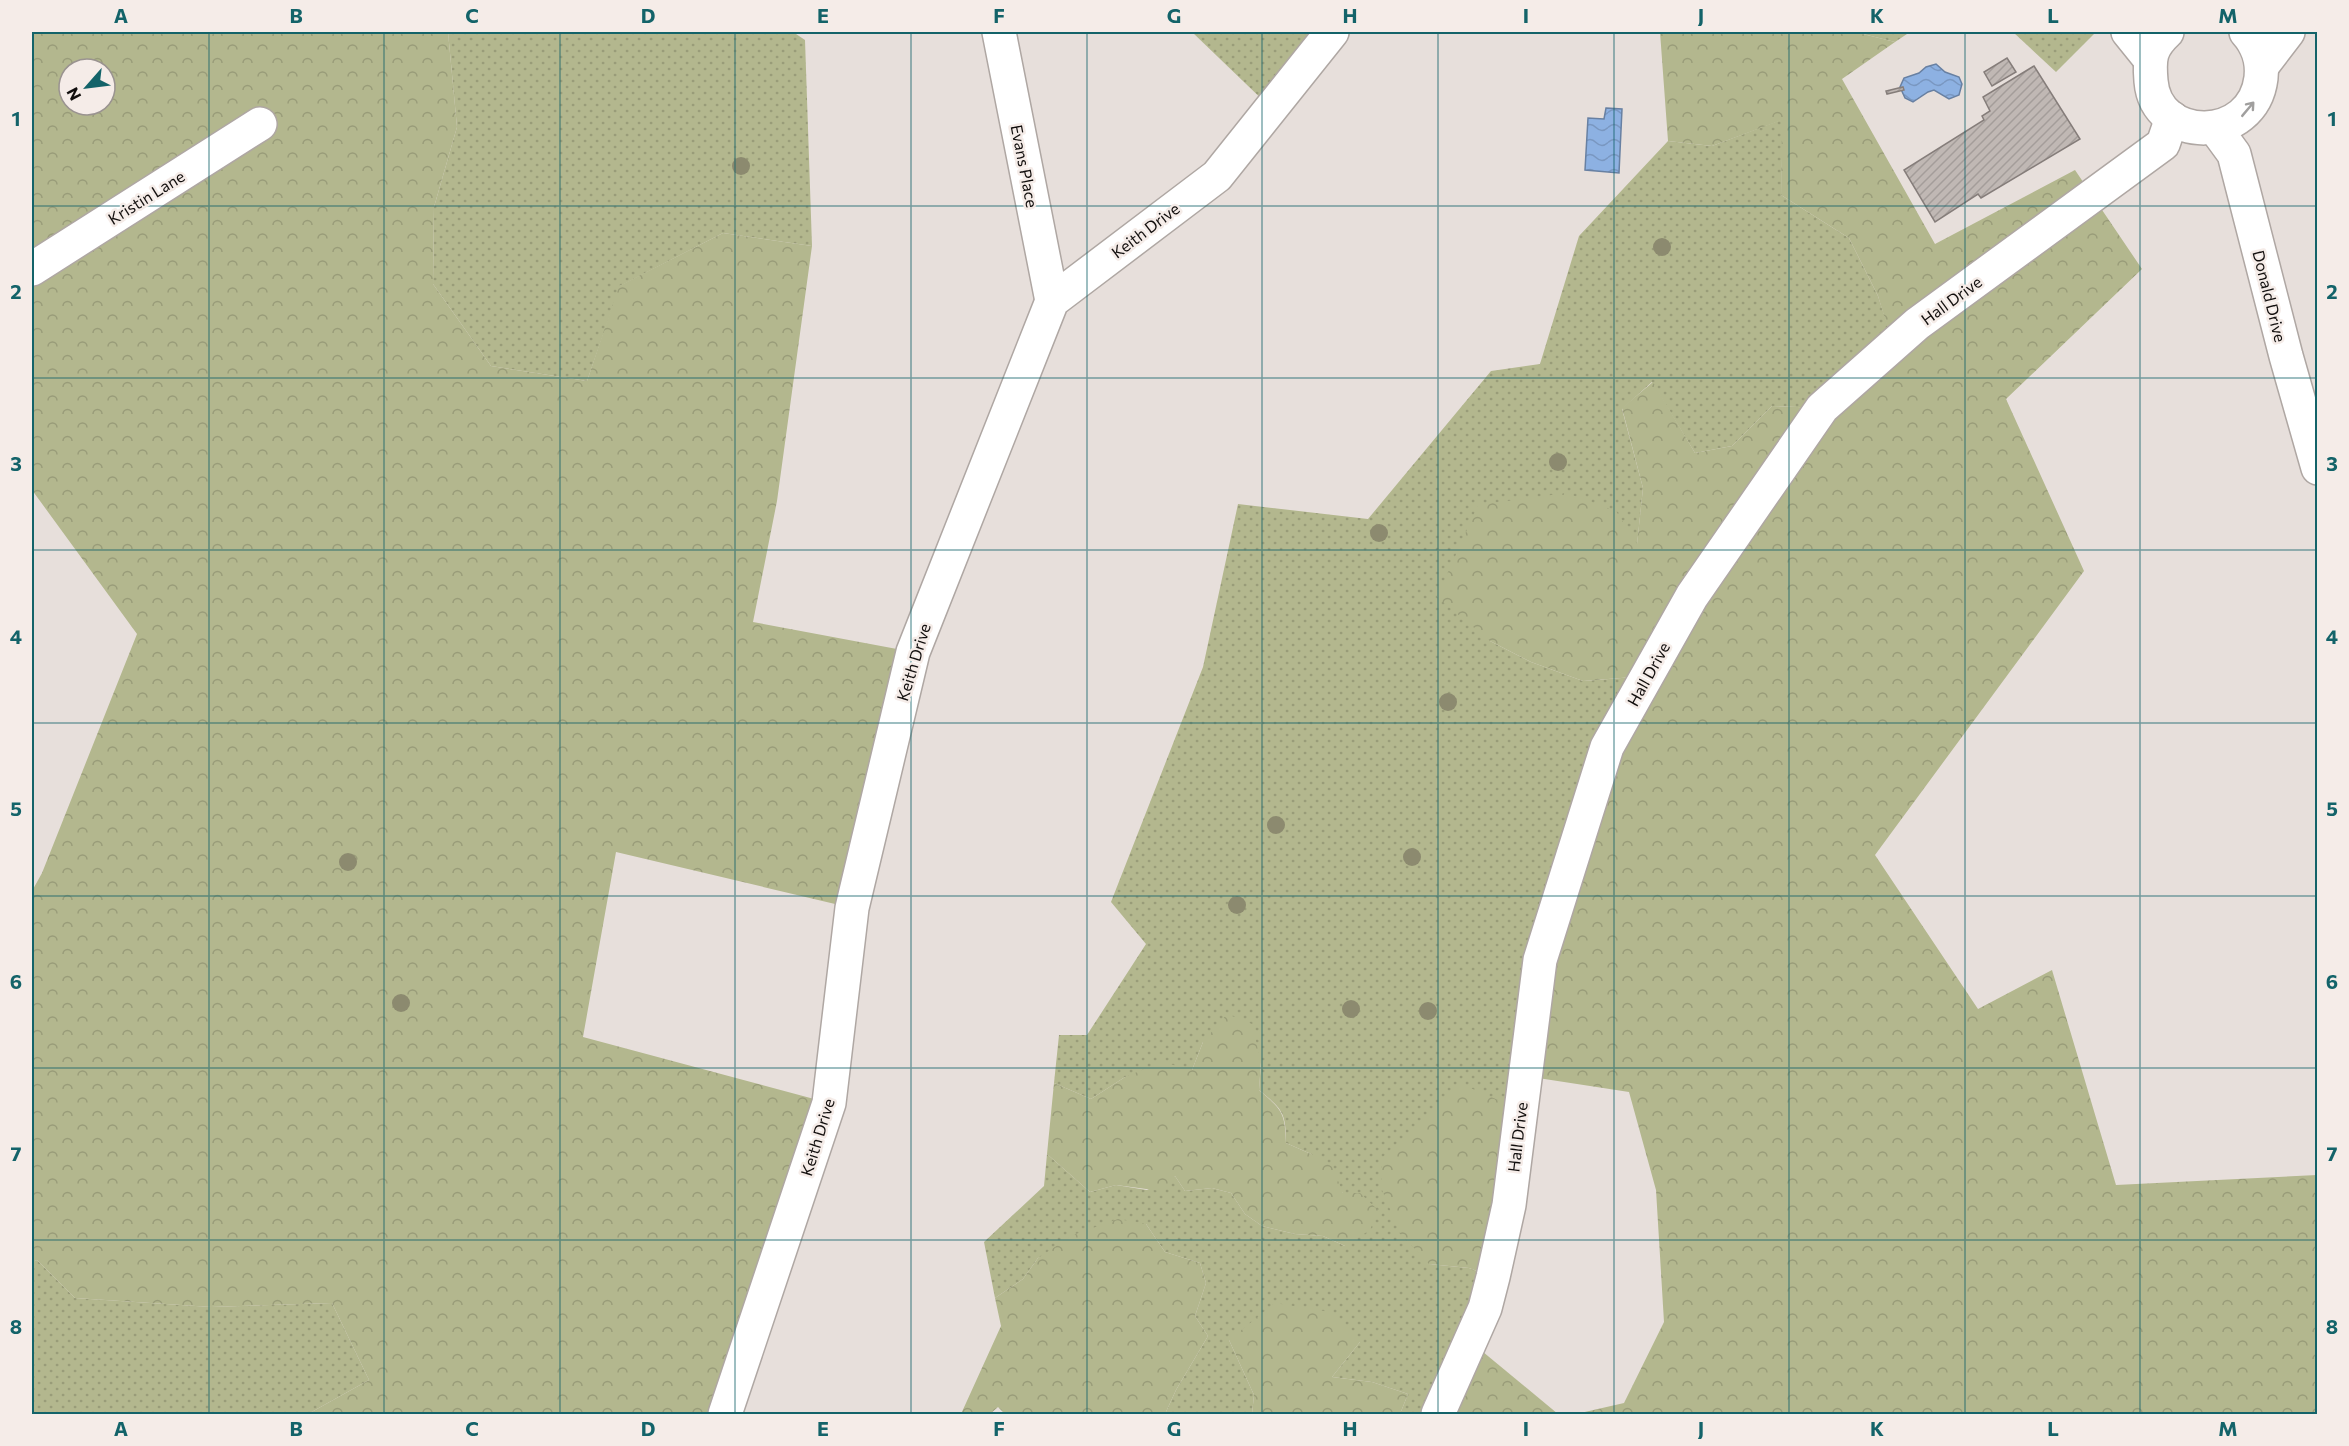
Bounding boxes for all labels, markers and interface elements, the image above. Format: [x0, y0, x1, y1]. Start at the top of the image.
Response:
text: A [114, 3, 128, 27]
text: B [289, 3, 303, 27]
text: C [465, 3, 479, 27]
text: D [641, 3, 655, 27]
text: E [817, 3, 829, 27]
text: F [993, 3, 1005, 27]
text: G [1167, 3, 1181, 27]
text: H [1343, 3, 1358, 27]
text: I [1523, 3, 1529, 27]
text: J [1698, 3, 1704, 27]
text: K [1870, 3, 1884, 27]
text: L [2047, 3, 2059, 27]
text: M [2218, 3, 2238, 27]
north arrow [57, 57, 117, 117]
text: N [62, 85, 85, 104]
one-way arrow [2242, 101, 2255, 117]
text: 1 [11, 106, 21, 130]
text: 1 [2327, 106, 2337, 130]
street label: Evans Place [1008, 123, 1042, 209]
street label: Kristin Lane [104, 166, 188, 228]
street label: Keith Drive [1107, 198, 1183, 262]
street label: Donald Drive [2249, 248, 2291, 344]
street label: Hall Drive [1917, 272, 1985, 328]
text: 2 [10, 279, 22, 303]
text: 2 [2326, 279, 2338, 303]
text: 3 [10, 451, 22, 475]
text: 3 [2326, 451, 2338, 475]
street label: Keith Drive [892, 621, 934, 703]
text: 4 [10, 624, 22, 648]
text: 4 [2326, 624, 2338, 648]
street label: Hall Drive [1623, 639, 1673, 709]
text: 5 [10, 796, 22, 820]
text: 5 [2326, 796, 2338, 820]
text: 6 [10, 969, 22, 993]
text: 6 [2326, 969, 2338, 993]
street label: Keith Drive [796, 1096, 838, 1178]
street label: Hall Drive [1503, 1101, 1531, 1173]
text: 7 [11, 1141, 22, 1165]
text: 7 [2327, 1141, 2338, 1165]
text: 8 [10, 1314, 22, 1338]
text: 8 [2326, 1314, 2338, 1338]
text: A [114, 1416, 128, 1440]
text: B [289, 1416, 303, 1440]
text: C [465, 1416, 479, 1440]
text: D [641, 1416, 655, 1440]
text: E [817, 1416, 829, 1440]
text: F [993, 1416, 1005, 1440]
text: G [1167, 1416, 1181, 1440]
text: H [1343, 1416, 1358, 1440]
text: I [1523, 1416, 1529, 1440]
text: J [1698, 1416, 1704, 1440]
text: K [1870, 1416, 1884, 1440]
text: L [2047, 1416, 2059, 1440]
text: M [2218, 1416, 2238, 1440]

